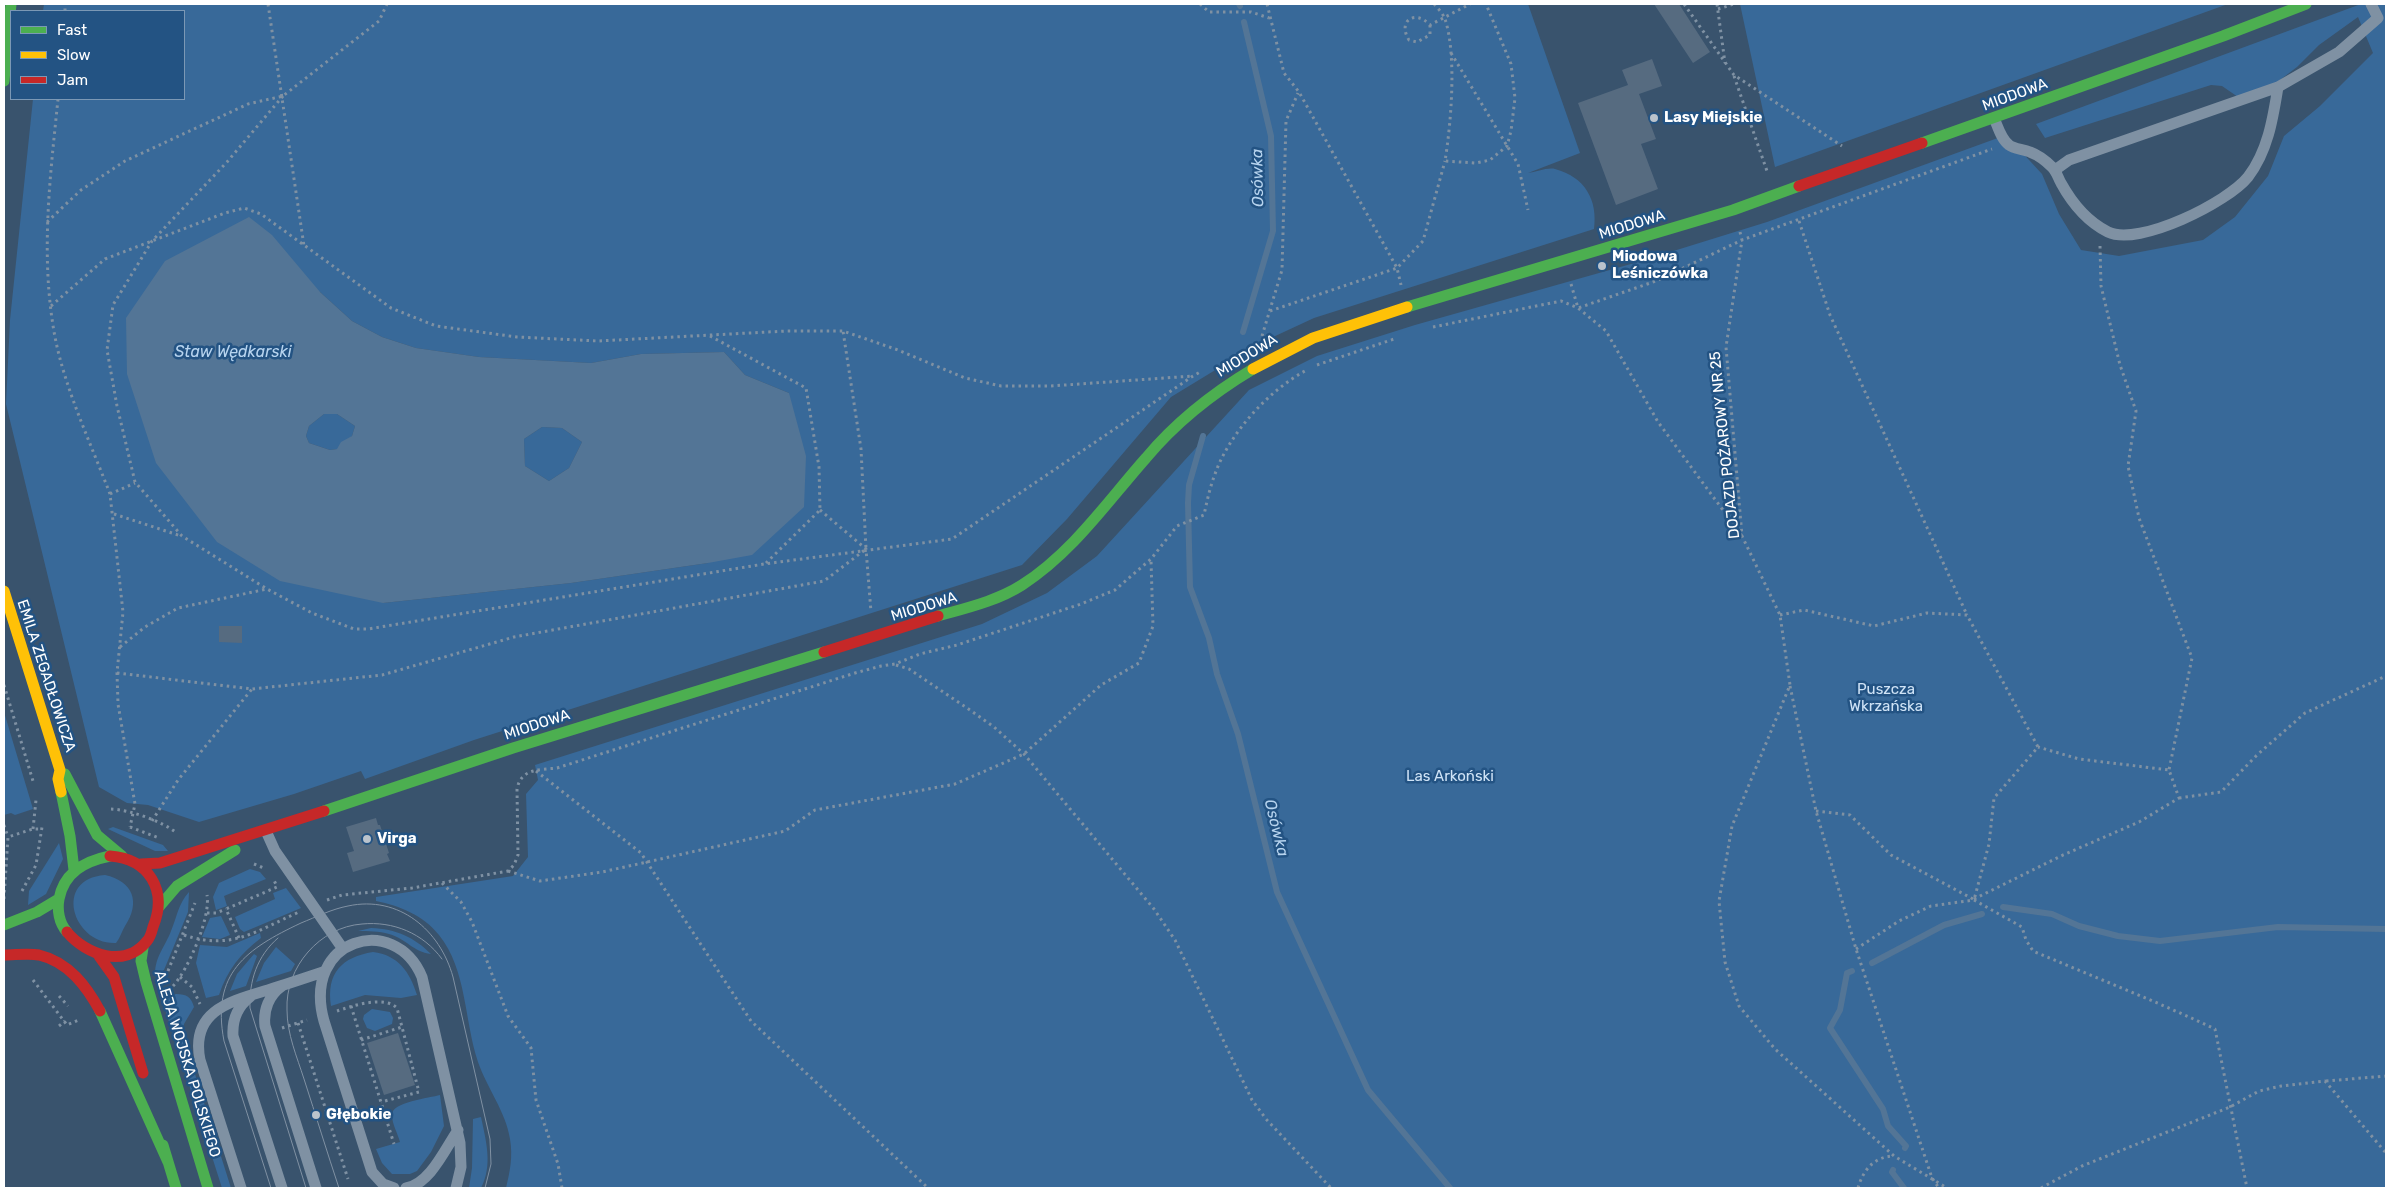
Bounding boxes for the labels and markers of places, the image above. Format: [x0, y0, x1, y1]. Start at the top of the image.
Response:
place label: Lasy Miejskie [1664, 109, 1762, 127]
marker: Lasy Miejskie [1648, 112, 1660, 124]
place label: Miodowa Leśniczówka [1612, 248, 1708, 283]
marker: Miodowa Leśniczówka [1596, 260, 1608, 272]
place label: Virga [377, 830, 417, 848]
marker: Virga [361, 833, 373, 845]
place label: Głębokie [326, 1106, 391, 1124]
marker: Głębokie [310, 1109, 322, 1121]

